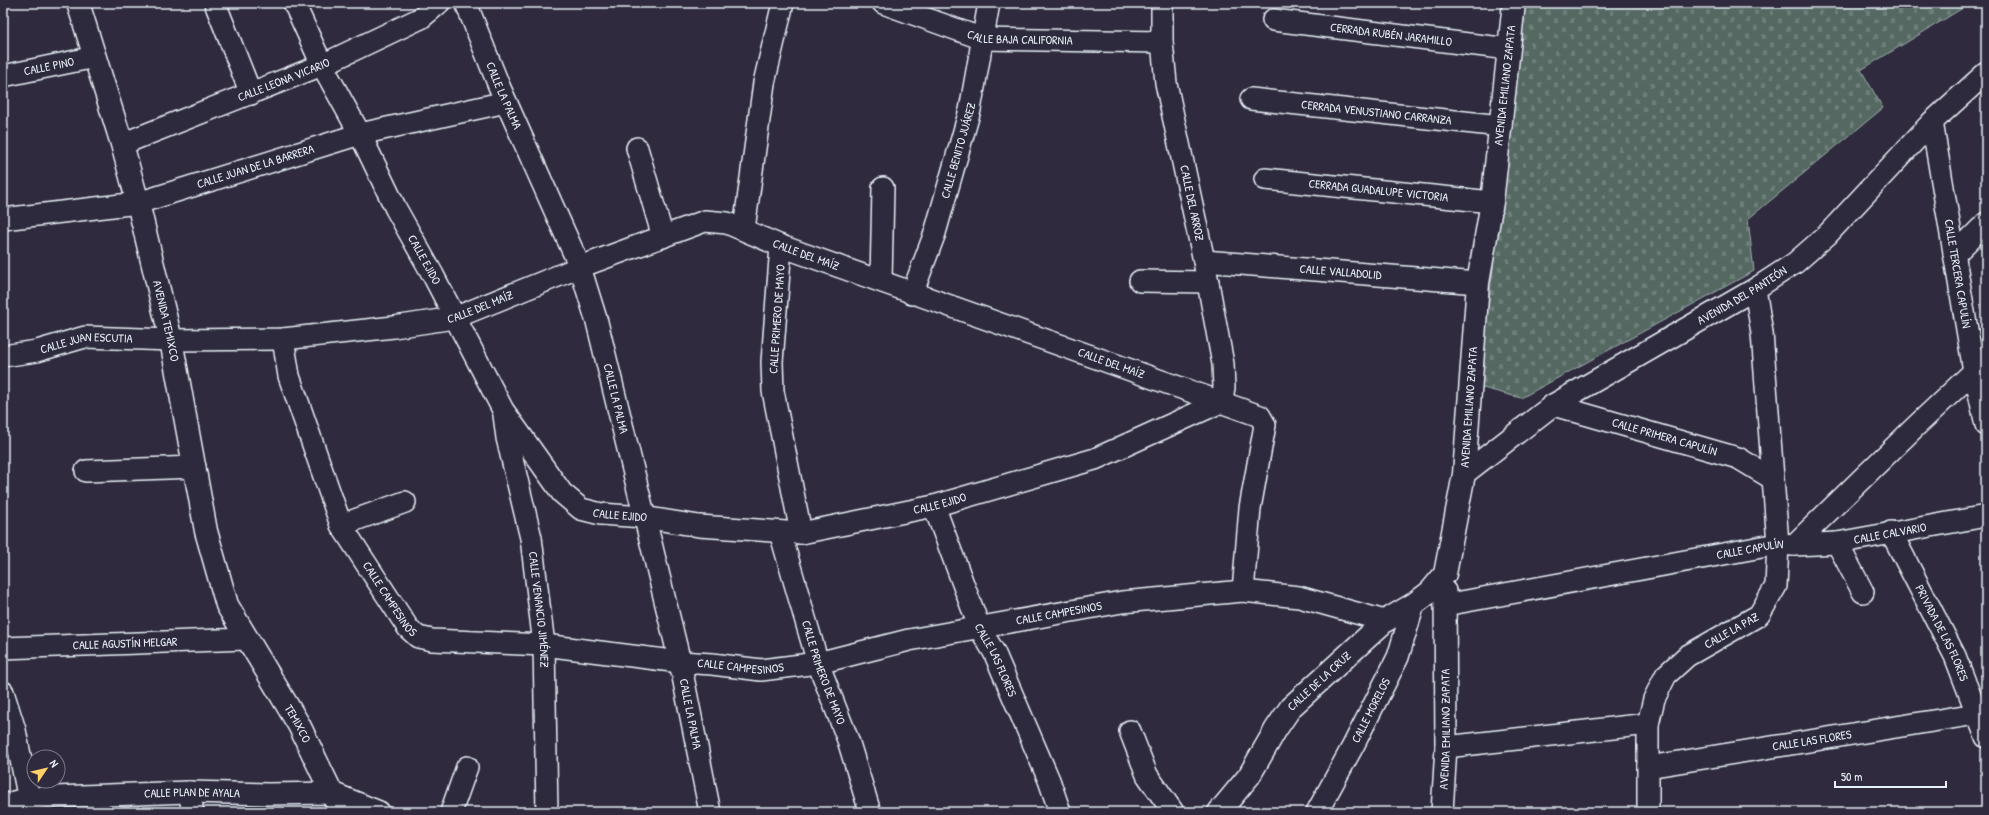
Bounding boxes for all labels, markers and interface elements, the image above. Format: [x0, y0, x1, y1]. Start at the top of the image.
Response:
street label: CERRADA RUBÉN JARAMILLO [1329, 18, 1453, 50]
street label: AVENIDA EMILIANO ZAPATA [1489, 24, 1520, 146]
street label: CALLE BAJA CALIFORNIA [965, 25, 1073, 49]
street label: CALLE PINO [22, 52, 76, 80]
street label: CALLE LEONA VICARIO [235, 53, 333, 106]
street label: CALLE LA PALMA [482, 59, 526, 132]
street label: CERRADA VENUSTIANO CARRANZA [1300, 95, 1453, 129]
street label: CALLE BENITO JUÁREZ [936, 101, 979, 200]
street label: CALLE JUAN DE LA BARRERA [195, 140, 316, 192]
street label: CALLE DEL ARROZ [1176, 163, 1209, 242]
street label: CERRADA GUADALUPE VICTORIA [1308, 174, 1449, 206]
street label: CALLE TERCERA CAPULÍN [1941, 218, 1976, 330]
street label: CALLE EJIDO [404, 231, 446, 287]
street label: CALLE DEL MAÍZ [770, 234, 842, 274]
street label: CALLE VALLADOLID [1299, 260, 1383, 283]
street label: AVENIDA DEL PANTEÓN [1694, 262, 1790, 329]
street label: CALLE PRIMERO DE MAYO [764, 263, 789, 374]
street label: AVENIDA TEMIXCO [149, 278, 184, 363]
street label: CALLE DEL MAÍZ [446, 286, 515, 327]
street label: CALLE JUAN ESCUTIA [38, 328, 133, 358]
street label: CALLE DEL MAÍZ [1076, 343, 1147, 382]
street label: AVENIDA EMILIANO ZAPATA [1456, 346, 1481, 468]
street label: CALLE LA PALMA [599, 362, 633, 435]
street label: CALLE PRIMERA CAPULÍN [1610, 413, 1719, 460]
street label: CALLE EJIDO [912, 488, 969, 518]
street label: CALLE EJIDO [591, 503, 649, 526]
street label: CALLE CALVARIO [1852, 518, 1928, 548]
street label: CALLE CAPULÍN [1715, 535, 1784, 563]
street label: CALLE VENANCIO JIMÉNEZ [525, 551, 553, 668]
street label: CALLE CAMPESINOS [359, 558, 421, 641]
street label: PRIVADA DE LAS FLORES [1912, 581, 1973, 684]
street label: CALLE CAMPESINOS [1014, 597, 1104, 629]
street label: CALLE LA PAZ [1701, 608, 1762, 653]
street label: CALLE PRIMERO DE MAYO [798, 618, 850, 727]
street label: CALLE LAS FLORES [971, 621, 1021, 699]
street label: CALLE AGUSTÍN MELGAR [72, 633, 178, 653]
street label: CALLE DE LA CRUZ [1283, 647, 1355, 714]
street label: CALLE CAMPESINOS [697, 654, 785, 678]
street label: AVENIDA EMILIANO ZAPATA [1434, 669, 1454, 790]
street label: CALLE MORELOS [1347, 674, 1394, 746]
street label: CALLE LA PALMA [675, 677, 706, 751]
street label: TEMIXCO [281, 701, 315, 746]
street label: CALLE LAS FLORES [1771, 725, 1853, 755]
north arrow [26, 749, 66, 789]
text: N [47, 757, 62, 770]
scale bar [1835, 763, 1946, 789]
text: 50 m [1841, 768, 1862, 785]
street label: CALLE PLAN DE AYALA [144, 783, 240, 802]

